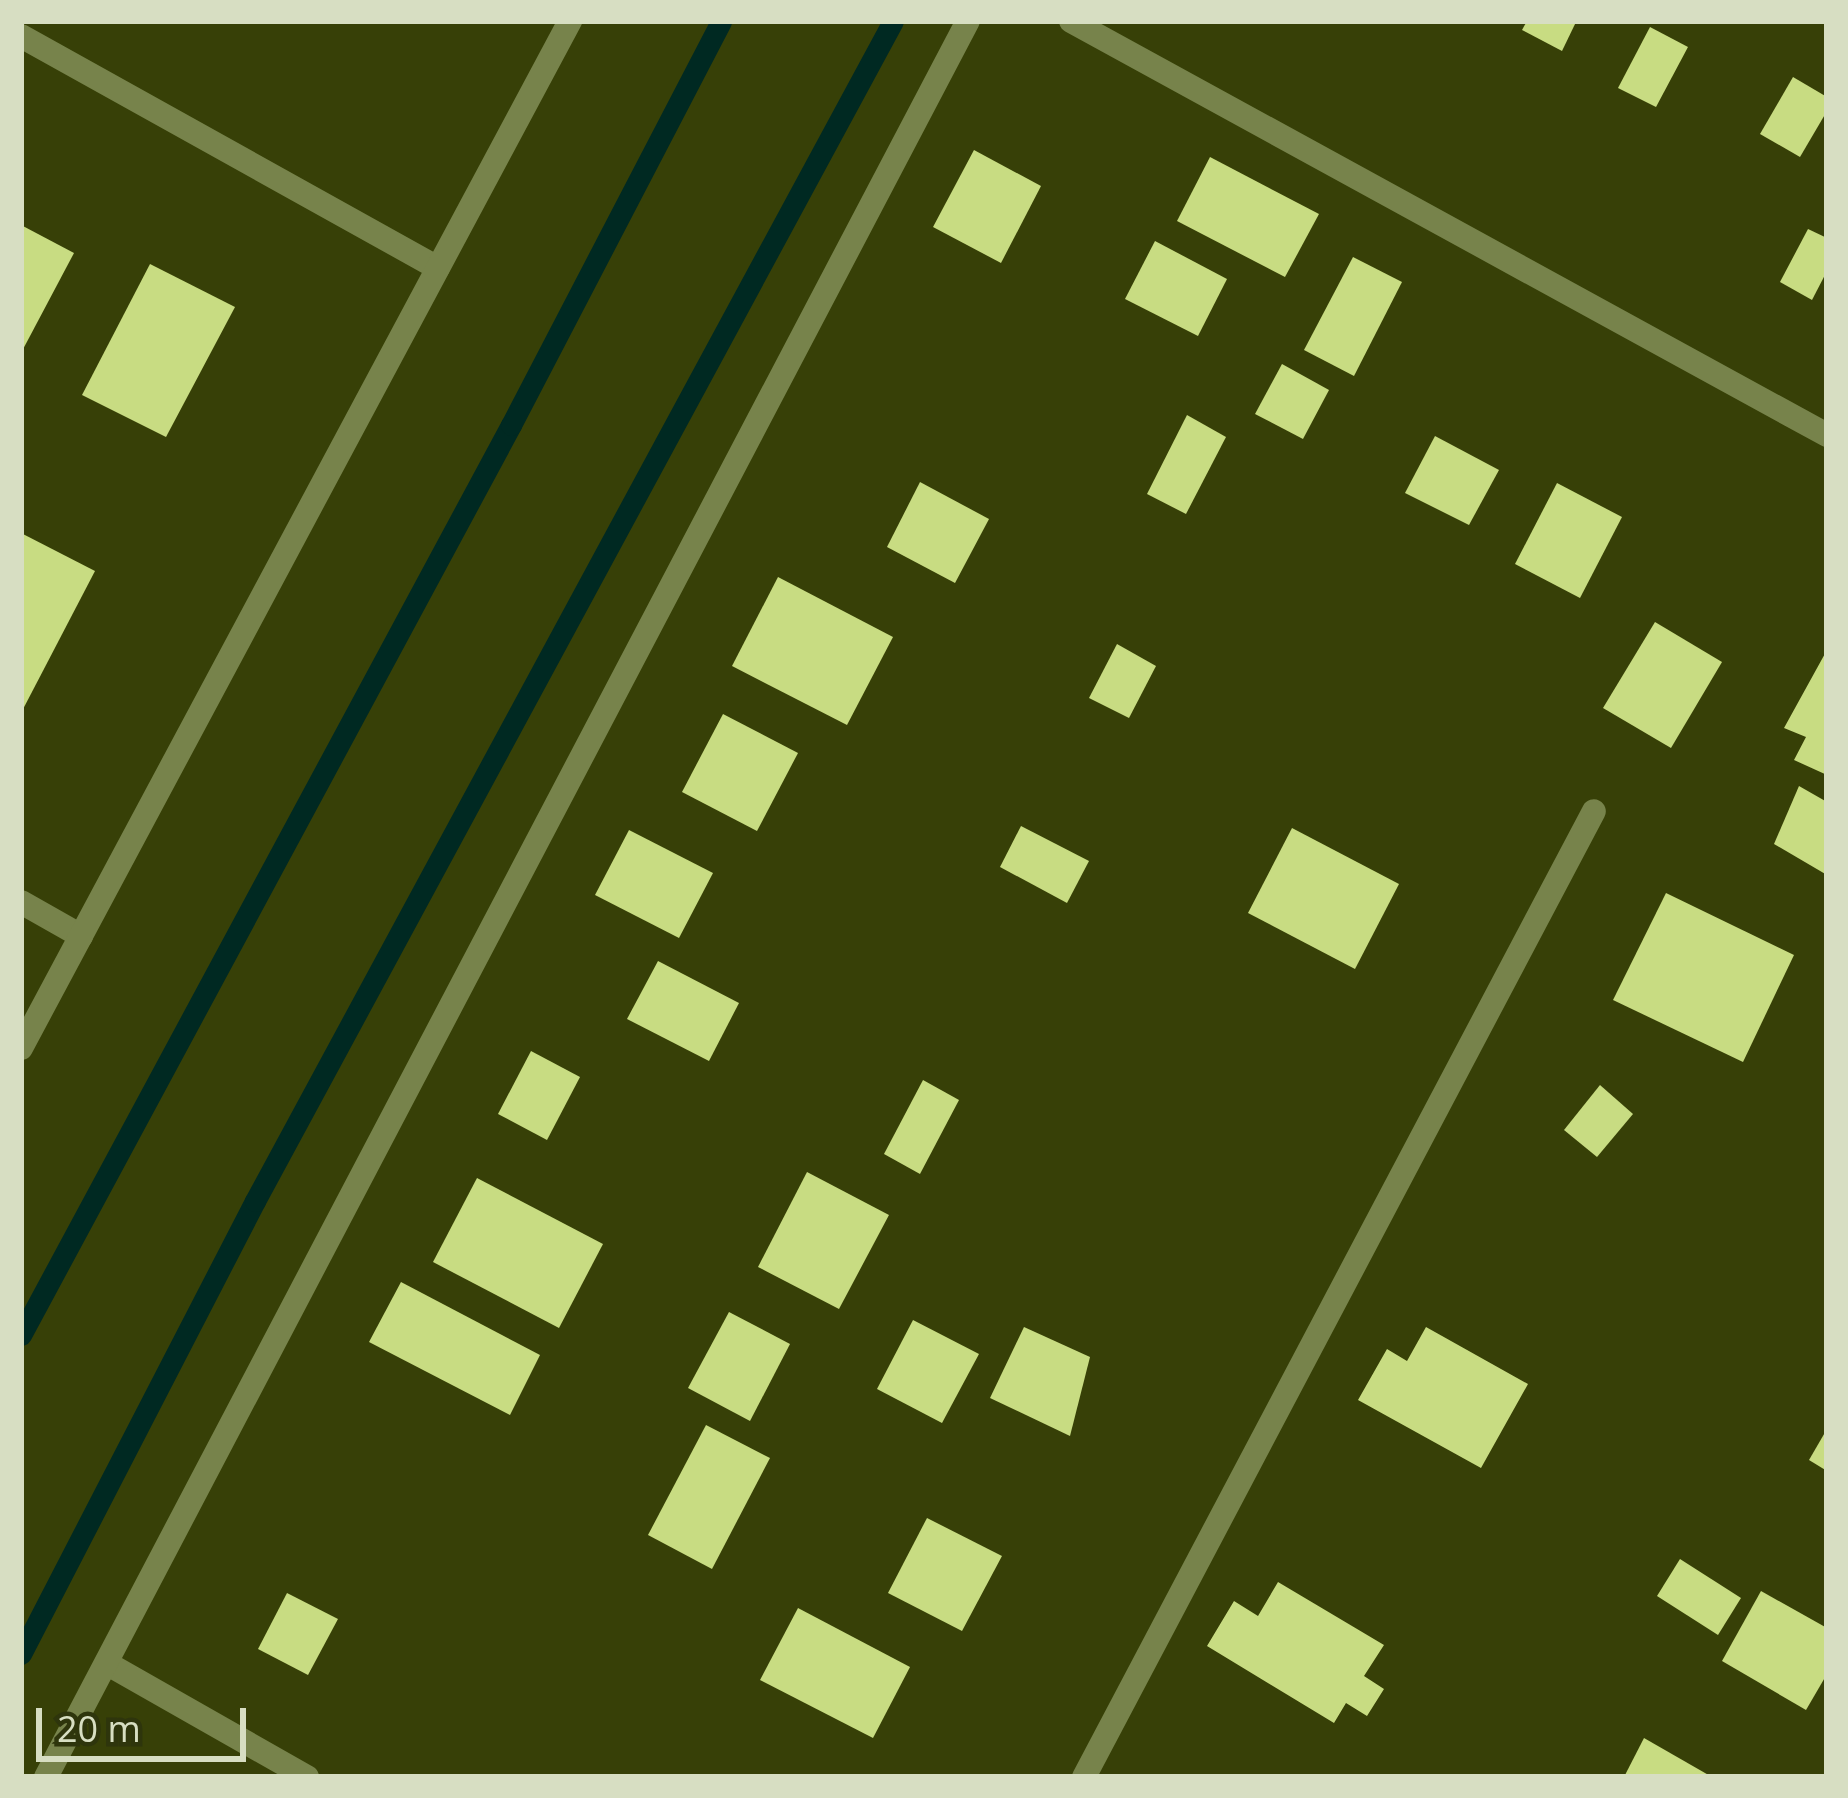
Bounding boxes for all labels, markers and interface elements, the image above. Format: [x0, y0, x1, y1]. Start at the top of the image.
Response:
scale bar [42, 1684, 252, 1758]
text: 20 m [57, 1704, 141, 1753]

